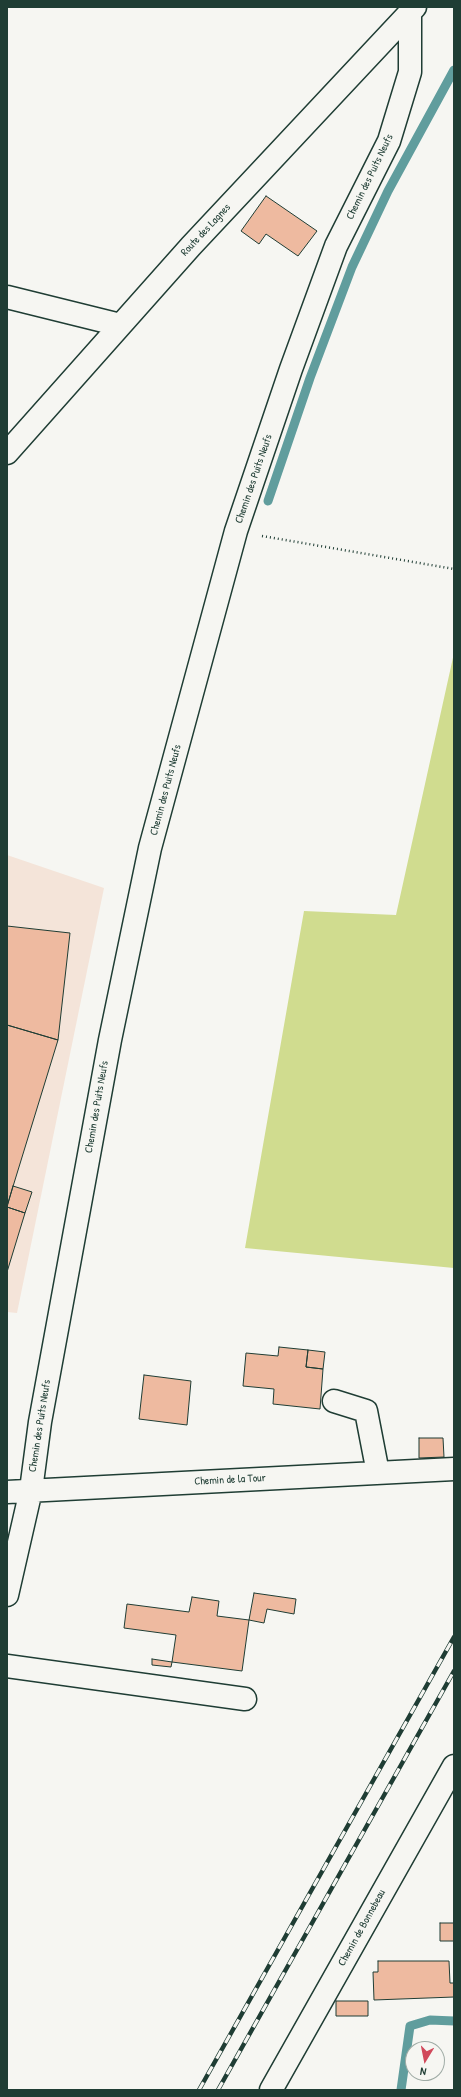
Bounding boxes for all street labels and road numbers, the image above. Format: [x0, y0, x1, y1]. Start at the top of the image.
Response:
street label: Chemin des Puits Neufs [344, 132, 396, 222]
street label: Route des Lagnes [178, 201, 234, 259]
street label: Chemin des Puits Neufs [233, 433, 275, 525]
street label: Chemin des Puits Neufs [148, 743, 184, 837]
street label: Chemin des Puits Neufs [82, 1060, 112, 1154]
street label: Chemin des Puits Neufs [26, 1379, 54, 1473]
street label: Chemin de la Tour [194, 1472, 266, 1488]
street label: Chemin de Bonnebeau [335, 1887, 389, 1969]

